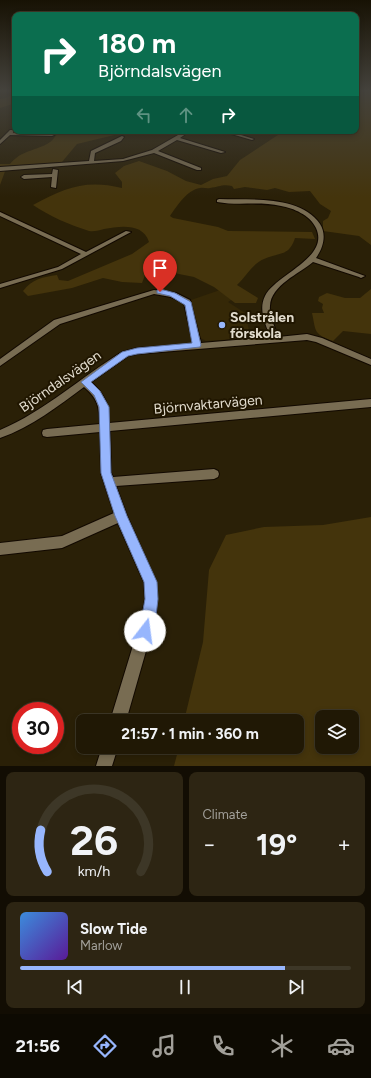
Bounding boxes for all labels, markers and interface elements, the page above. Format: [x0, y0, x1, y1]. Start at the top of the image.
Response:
text: 180 m [98, 26, 176, 60]
icon: right [32, 28, 84, 80]
text: Björndalsvägen [98, 60, 221, 82]
icon: left [133, 104, 155, 126]
icon: ahead [175, 104, 197, 126]
icon: right [217, 104, 239, 126]
pin [143, 251, 177, 292]
icon: arrive [149, 257, 171, 279]
place label: Solstrålen förskola [230, 309, 294, 342]
marker: Solstrålen förskola [217, 320, 227, 330]
street label: Björndalsvägen [16, 347, 105, 416]
street label: Björnvaktarvägen [153, 391, 263, 418]
position arrow [124, 610, 166, 652]
speed limit sign: 30 [12, 702, 64, 754]
map controls [315, 710, 359, 754]
button: layers [315, 710, 359, 754]
text: 21:57 · 1 min · 360 m [121, 725, 259, 743]
text: Climate [203, 807, 247, 822]
text: 26 [70, 815, 118, 865]
text: 19° [256, 826, 297, 863]
text: − [203, 831, 216, 858]
text: + [337, 831, 351, 858]
text: km/h [78, 862, 111, 880]
text: Slow Tide [80, 920, 147, 938]
text: Marlow [80, 938, 122, 953]
icon: previous [64, 976, 86, 998]
icon: pause [174, 976, 196, 998]
icon: next [285, 976, 307, 998]
icon: directions [91, 1032, 119, 1060]
icon: music [150, 1032, 178, 1060]
icon: phone [209, 1032, 237, 1060]
icon: climate [268, 1032, 296, 1060]
icon: car [327, 1032, 355, 1060]
text: 21:56 [16, 1035, 60, 1057]

